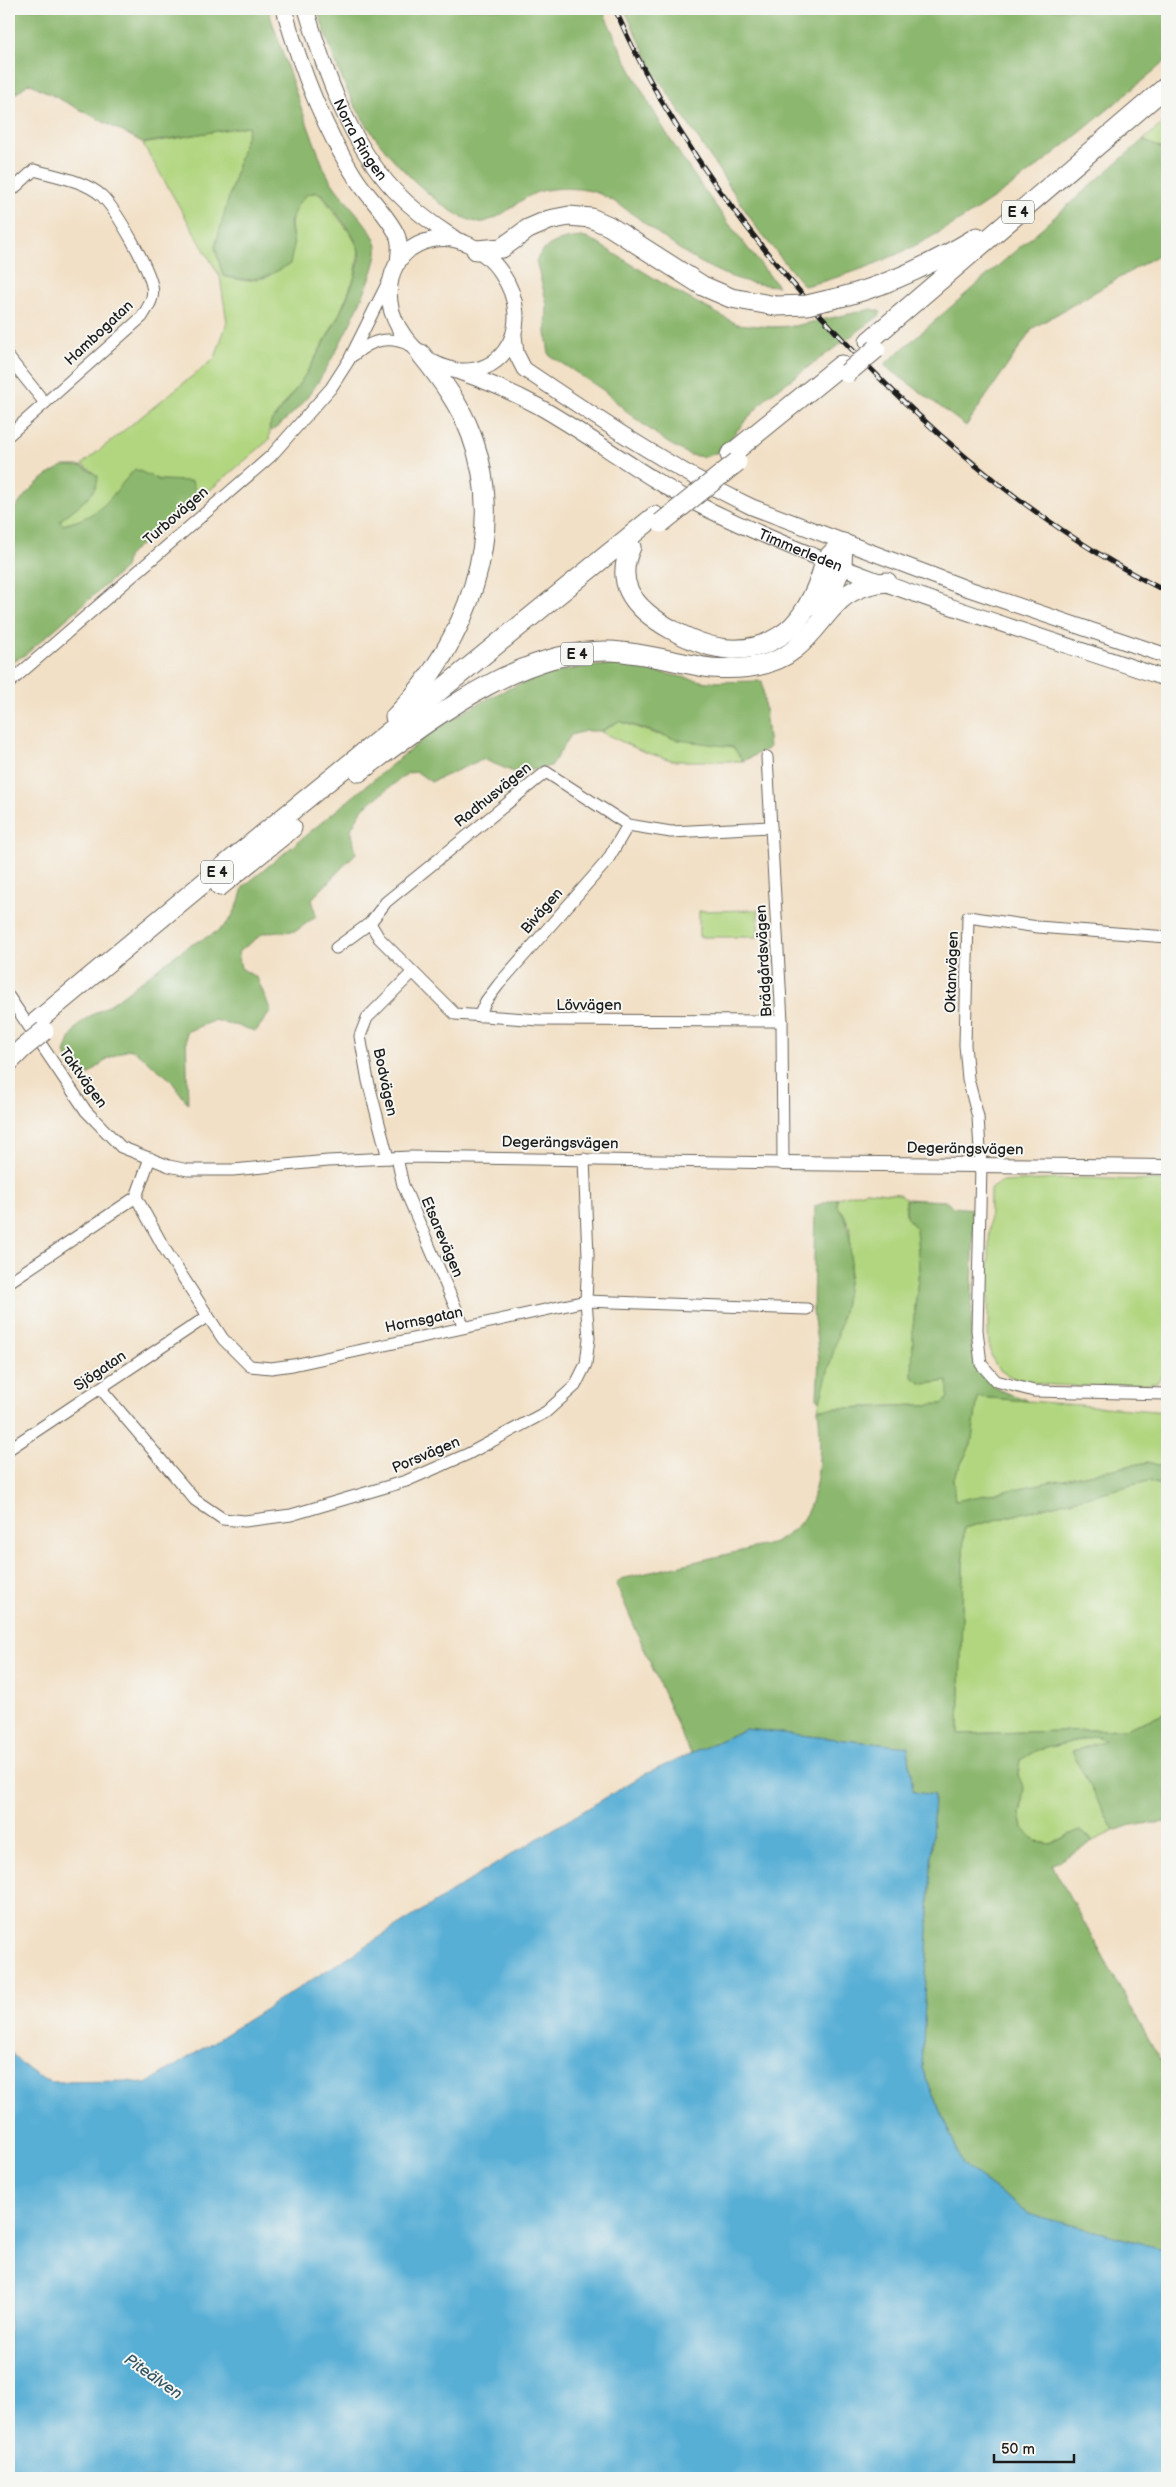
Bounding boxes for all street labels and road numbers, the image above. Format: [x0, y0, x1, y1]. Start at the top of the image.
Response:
street label: Norra Ringen [329, 96, 391, 184]
road number: E 4 [1002, 200, 1034, 223]
street label: Hambogatan [61, 296, 137, 370]
street label: Turbovägen [140, 483, 212, 549]
street label: Timmerleden [755, 524, 845, 576]
road number: E 4 [561, 642, 593, 666]
street label: Radhusvägen [451, 758, 535, 832]
road number: E 4 [201, 860, 233, 884]
street label: Bivägen [517, 884, 567, 938]
street label: Brädgårdsvägen [752, 904, 776, 1018]
street label: Oktanvägen [941, 931, 963, 1013]
street label: Lövvägen [556, 996, 622, 1015]
street label: Taktvägen [55, 1044, 111, 1112]
street label: Bodvägen [369, 1046, 401, 1118]
street label: Degerängsvägen [501, 1132, 619, 1154]
street label: Degerängsvägen [906, 1138, 1024, 1160]
street label: Etsarevägen [416, 1194, 468, 1280]
street label: Hornsgatan [383, 1302, 465, 1338]
street label: Sjögatan [70, 1347, 130, 1395]
street label: Porsvägen [389, 1432, 463, 1478]

